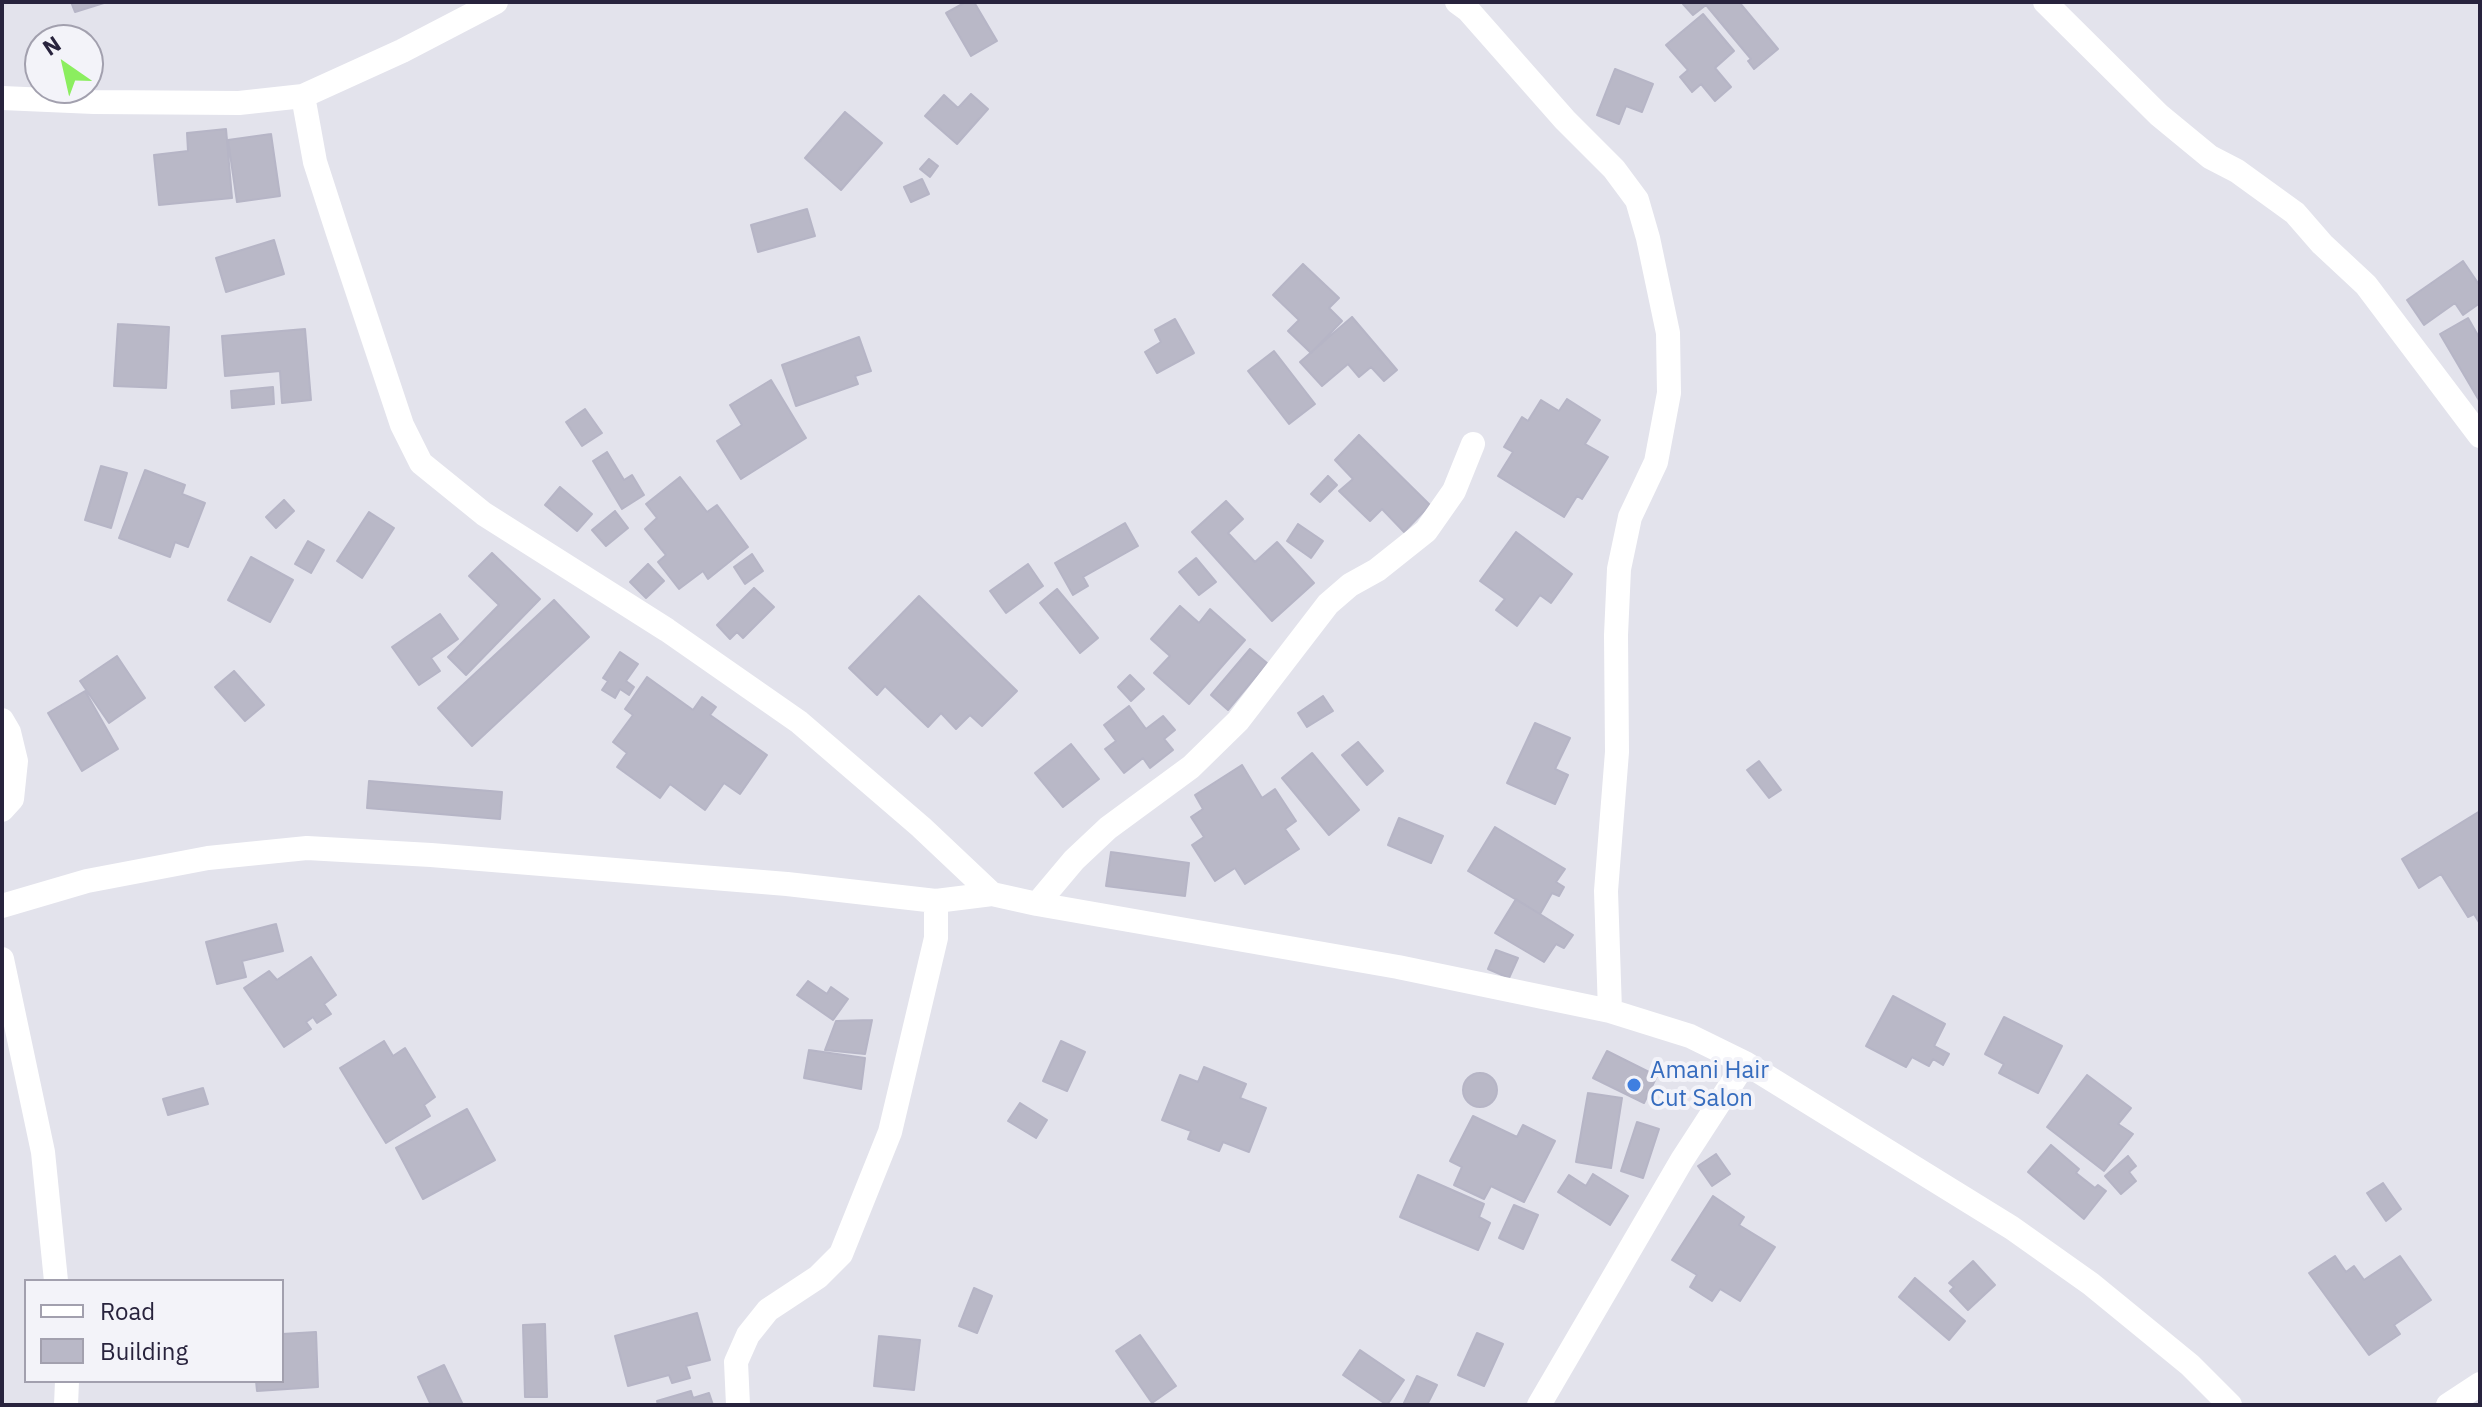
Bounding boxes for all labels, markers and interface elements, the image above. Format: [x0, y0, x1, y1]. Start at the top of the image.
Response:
north arrow [24, 24, 104, 104]
text: N [37, 29, 66, 62]
place label: Amani Hair Cut Salon [1650, 1057, 1769, 1113]
marker: Amani Hair Cut Salon [1625, 1076, 1643, 1094]
legend [24, 1279, 284, 1383]
text: Road [100, 1295, 155, 1327]
text: Building [100, 1335, 188, 1367]

